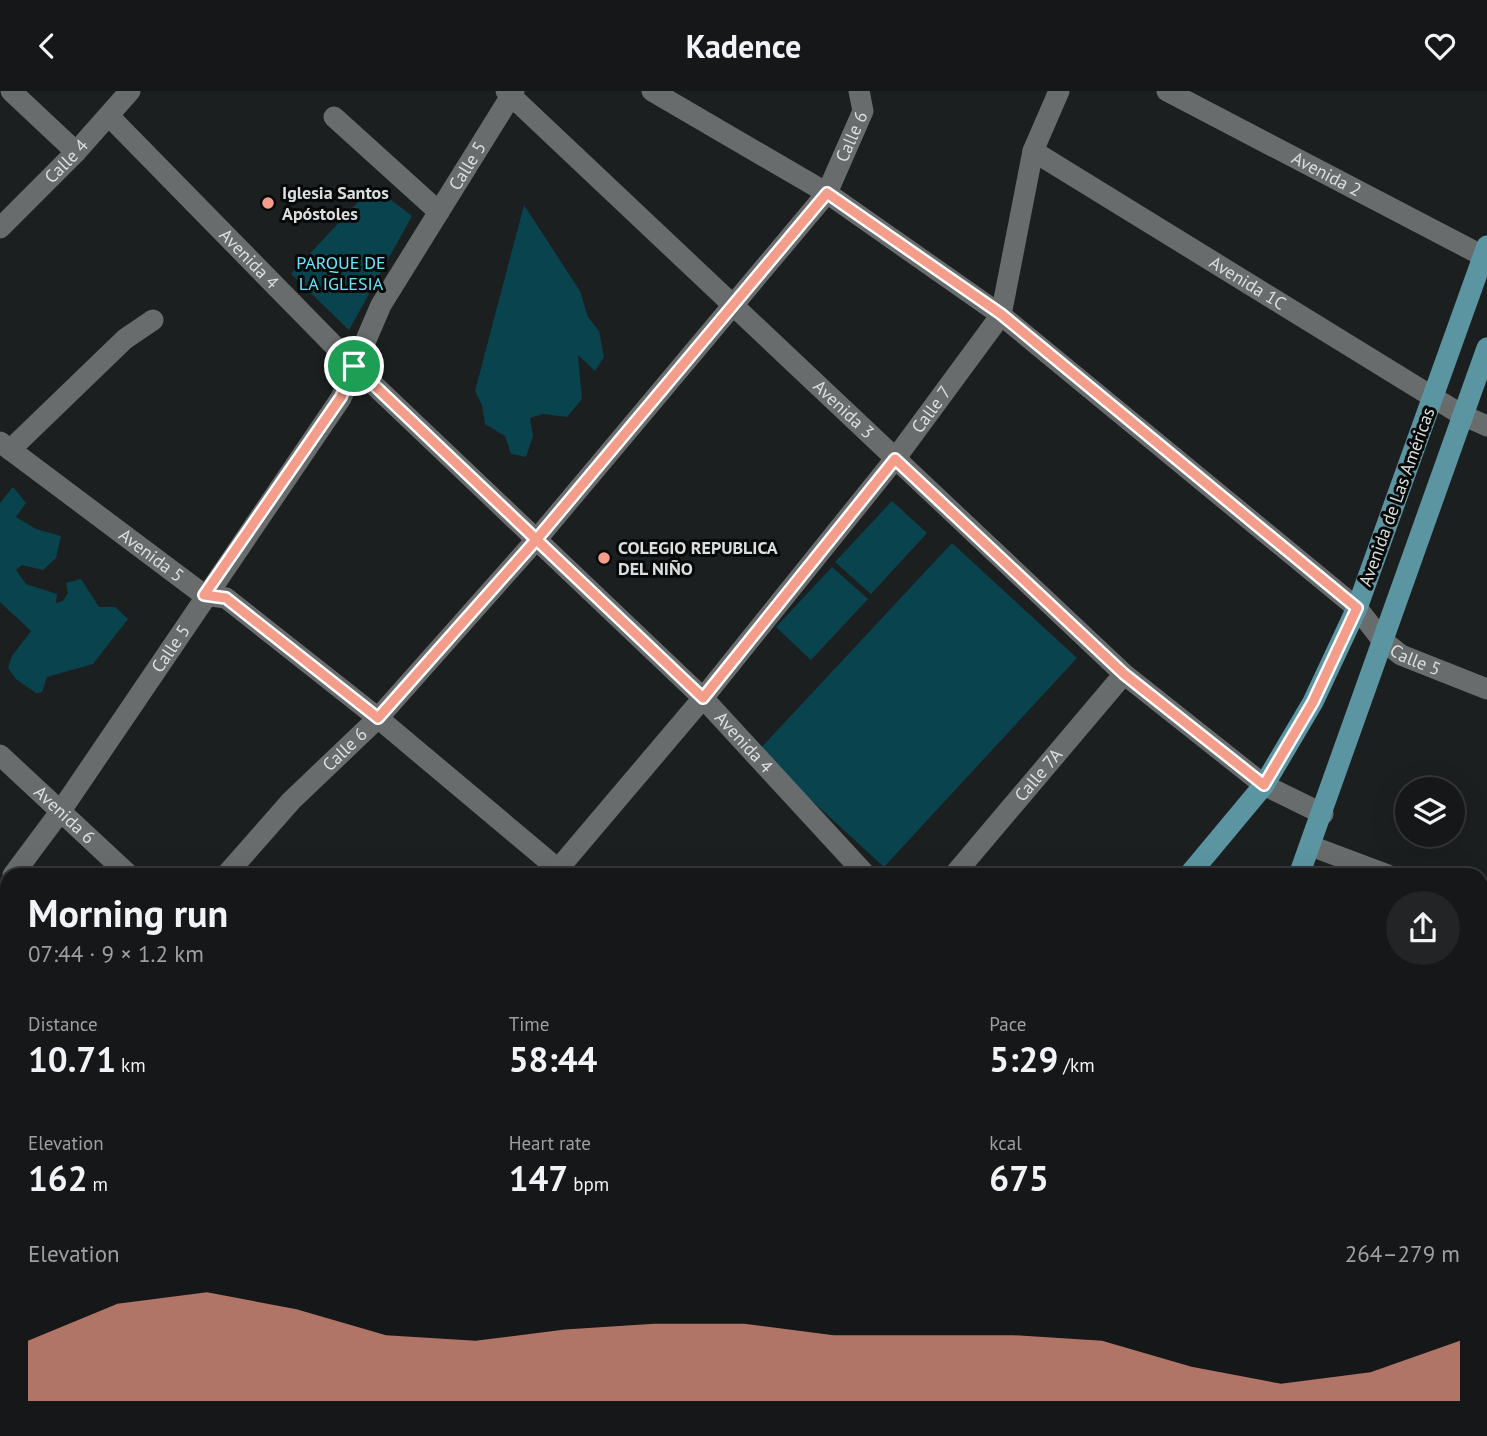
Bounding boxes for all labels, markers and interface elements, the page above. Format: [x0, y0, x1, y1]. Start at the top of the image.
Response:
text: Kadence [686, 25, 801, 67]
icon: back [28, 27, 66, 65]
icon: heart [1421, 27, 1459, 65]
street label: Calle 6 [830, 108, 872, 166]
street label: Calle 4 [39, 134, 93, 188]
street label: Calle 5 [443, 137, 491, 194]
street label: Avenida 2 [1288, 146, 1366, 201]
place label: Iglesia Santos Apóstoles [282, 181, 389, 225]
marker: Iglesia Santos Apóstoles [260, 195, 276, 211]
street label: Avenida 4 [215, 223, 284, 294]
street label: Avenida 1C [1205, 250, 1290, 315]
park label: PARQUE DE LA IGLESIA [296, 251, 386, 295]
pin [324, 336, 384, 396]
icon: arrive [335, 347, 373, 385]
street label: Avenida 3 [809, 375, 879, 443]
street label: Calle 7 [906, 381, 956, 437]
street label: Avenida de Las Américas [1353, 404, 1440, 589]
street label: Avenida 5 [114, 523, 189, 587]
place label: COLEGIO REPUBLICA DEL NIÑO [618, 536, 778, 580]
marker: COLEGIO REPUBLICA DEL NIÑO [596, 550, 612, 566]
street label: Calle 5 [146, 620, 195, 677]
street label: Calle 5 [1385, 638, 1444, 681]
street label: Avenida 4 [710, 706, 778, 778]
street label: Calle 6 [317, 723, 372, 776]
street label: Calle 7A [1009, 743, 1068, 806]
map controls [1395, 777, 1465, 847]
button: layers [1395, 777, 1465, 847]
street label: Avenida 6 [29, 780, 100, 849]
text: Morning run [28, 888, 228, 937]
button: share [1386, 891, 1460, 965]
text: 07:44 · 9 × 1.2 km [28, 939, 204, 968]
text: Distance [28, 1012, 98, 1036]
text: Time [509, 1012, 549, 1036]
text: Pace [989, 1012, 1027, 1036]
text: 10.71 [28, 1036, 116, 1082]
text: 58:44 [509, 1036, 597, 1082]
text: 5:29 [989, 1036, 1058, 1082]
text: km [116, 1053, 146, 1077]
text: /km [1058, 1053, 1095, 1077]
text: Elevation [28, 1131, 104, 1155]
text: Heart rate [509, 1131, 591, 1155]
text: kcal [989, 1131, 1022, 1155]
text: 162 [28, 1155, 88, 1201]
text: 147 [509, 1155, 568, 1201]
text: 675 [989, 1155, 1049, 1201]
text: m [88, 1172, 108, 1196]
text: bpm [568, 1172, 609, 1196]
text: Elevation [28, 1239, 120, 1268]
text: 264–279 m [1345, 1239, 1460, 1268]

